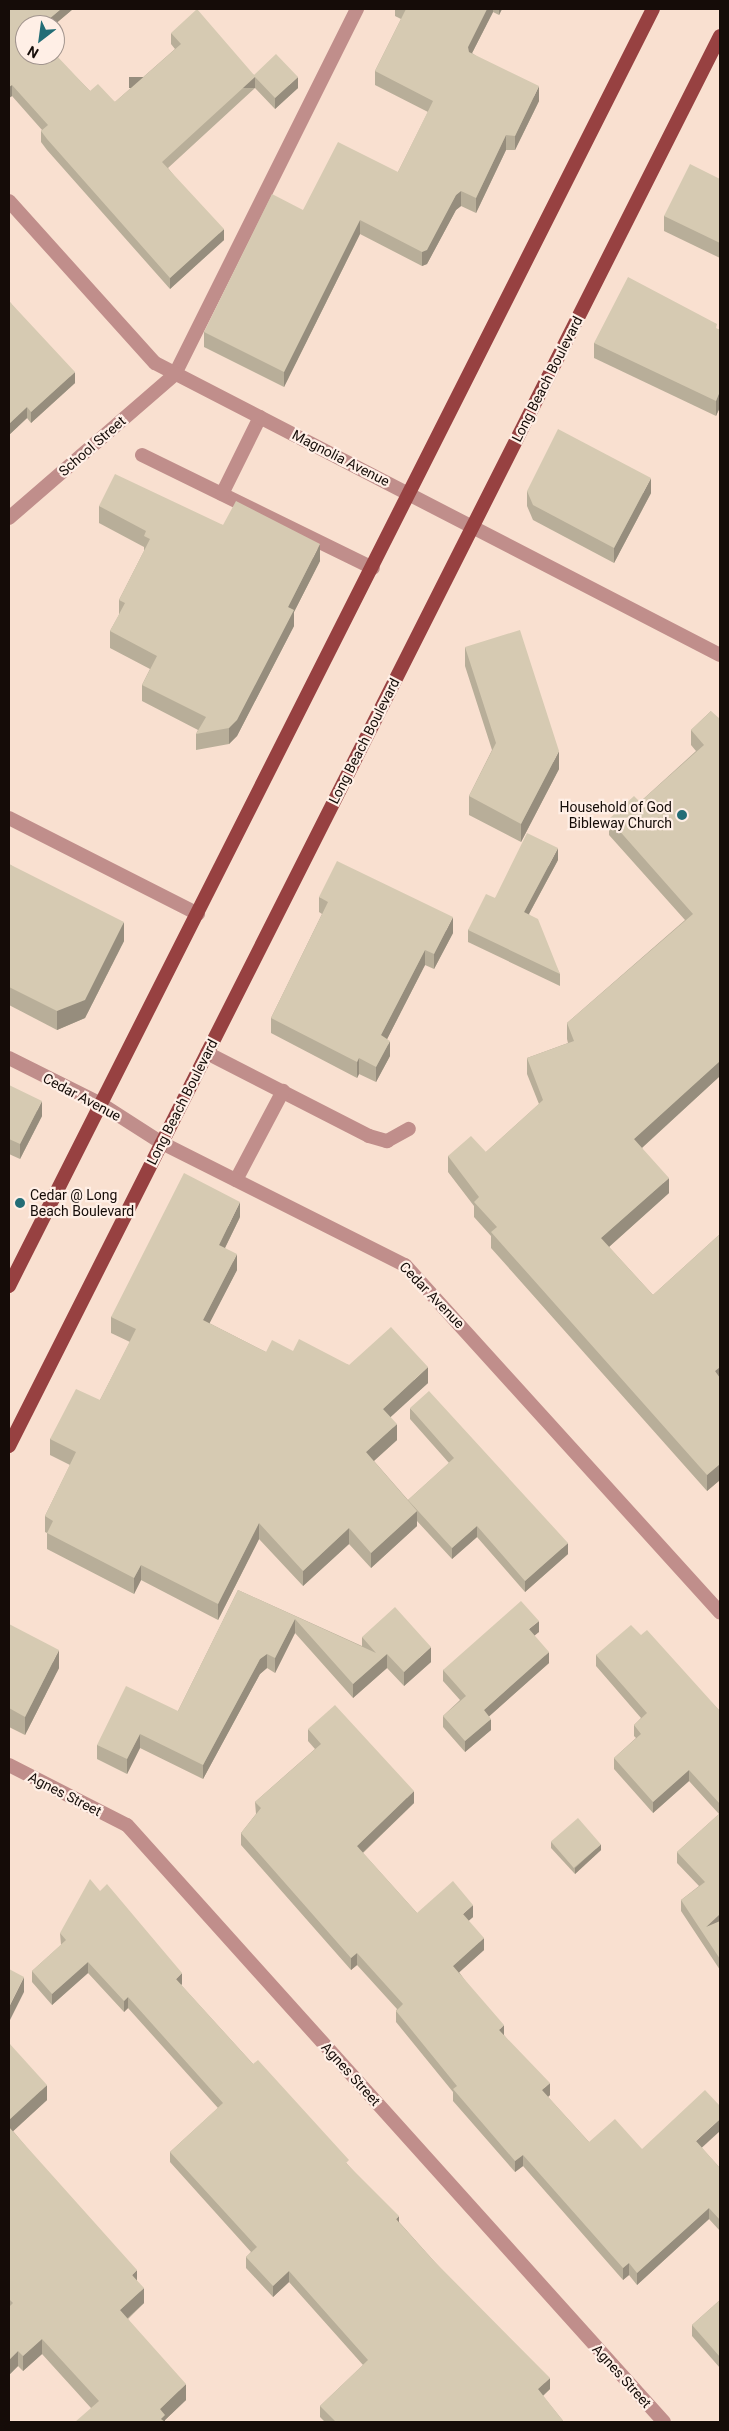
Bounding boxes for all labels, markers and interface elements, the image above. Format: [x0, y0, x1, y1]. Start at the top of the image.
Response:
north arrow [15, 15, 65, 65]
text: N [25, 43, 41, 62]
street label: Long Beach Boulevard [508, 313, 586, 445]
street label: School Street [55, 412, 129, 480]
street label: Magnolia Avenue [289, 426, 393, 490]
street label: Long Beach Boulevard [325, 675, 403, 807]
place label: Household of God Bibleway Church [559, 799, 672, 832]
marker: Household of God Bibleway Church [676, 809, 688, 821]
street label: Long Beach Boulevard [143, 1036, 221, 1168]
street label: Cedar Avenue [40, 1069, 124, 1125]
place label: Cedar @ Long Beach Boulevard [30, 1187, 134, 1220]
marker: Cedar @ Long Beach Boulevard [14, 1197, 26, 1209]
street label: Cedar Avenue [396, 1258, 468, 1332]
street label: Agnes Street [26, 1768, 104, 1820]
street label: Agnes Street [318, 2039, 384, 2109]
street label: Agnes Street [589, 2341, 655, 2411]

